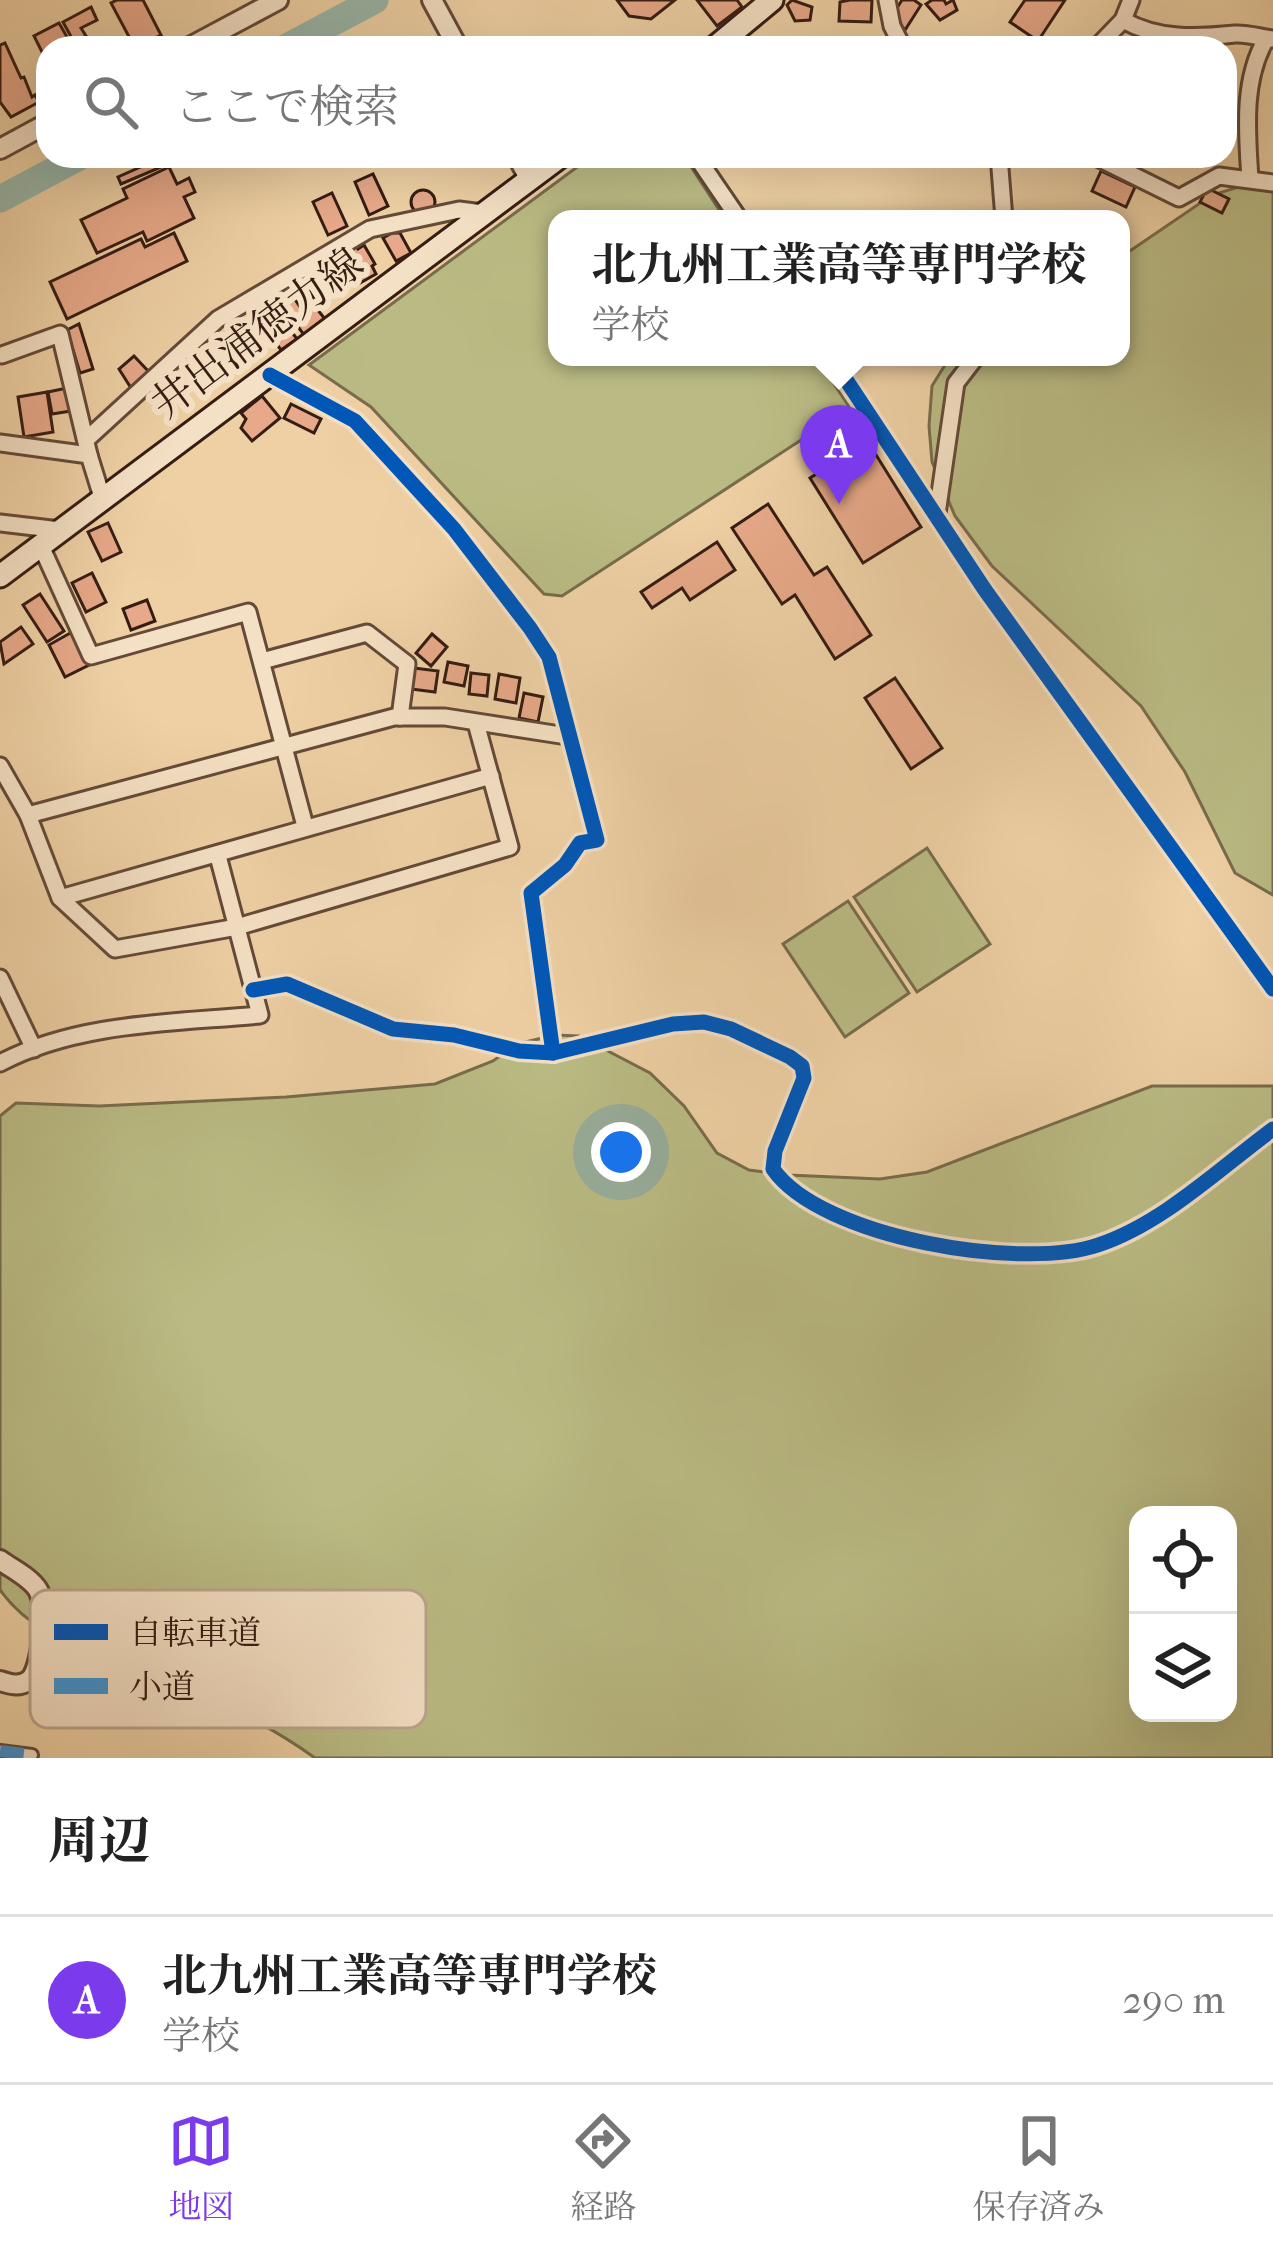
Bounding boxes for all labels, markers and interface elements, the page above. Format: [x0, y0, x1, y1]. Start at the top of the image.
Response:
search box [36, 36, 1237, 168]
icon: search [78, 69, 144, 135]
text: ここで検索 [174, 81, 399, 134]
popup [548, 210, 1130, 366]
street label: 井出浦徳力線 [142, 239, 372, 429]
text: 北九州工業高等専門学校 [591, 239, 1087, 292]
text: 学校 [591, 302, 670, 348]
pin: A [800, 405, 878, 504]
your location [591, 1122, 651, 1182]
map controls [1129, 1506, 1237, 1722]
button: locate [1129, 1506, 1237, 1614]
legend [30, 1590, 426, 1728]
text: 自転車道 [129, 1614, 261, 1653]
button: layers [1129, 1614, 1237, 1722]
text: 小道 [129, 1668, 195, 1707]
text: 周辺 [48, 1811, 150, 1871]
text: 北九州工業高等専門学校 [162, 1950, 657, 2003]
text: A [74, 1977, 100, 2023]
text: 290 m [1122, 1977, 1225, 2023]
text: 学校 [162, 2013, 240, 2059]
tab: 地図 [168, 2108, 234, 2227]
tab: 経路 [570, 2108, 636, 2227]
tab: 保存済み [973, 2108, 1105, 2227]

